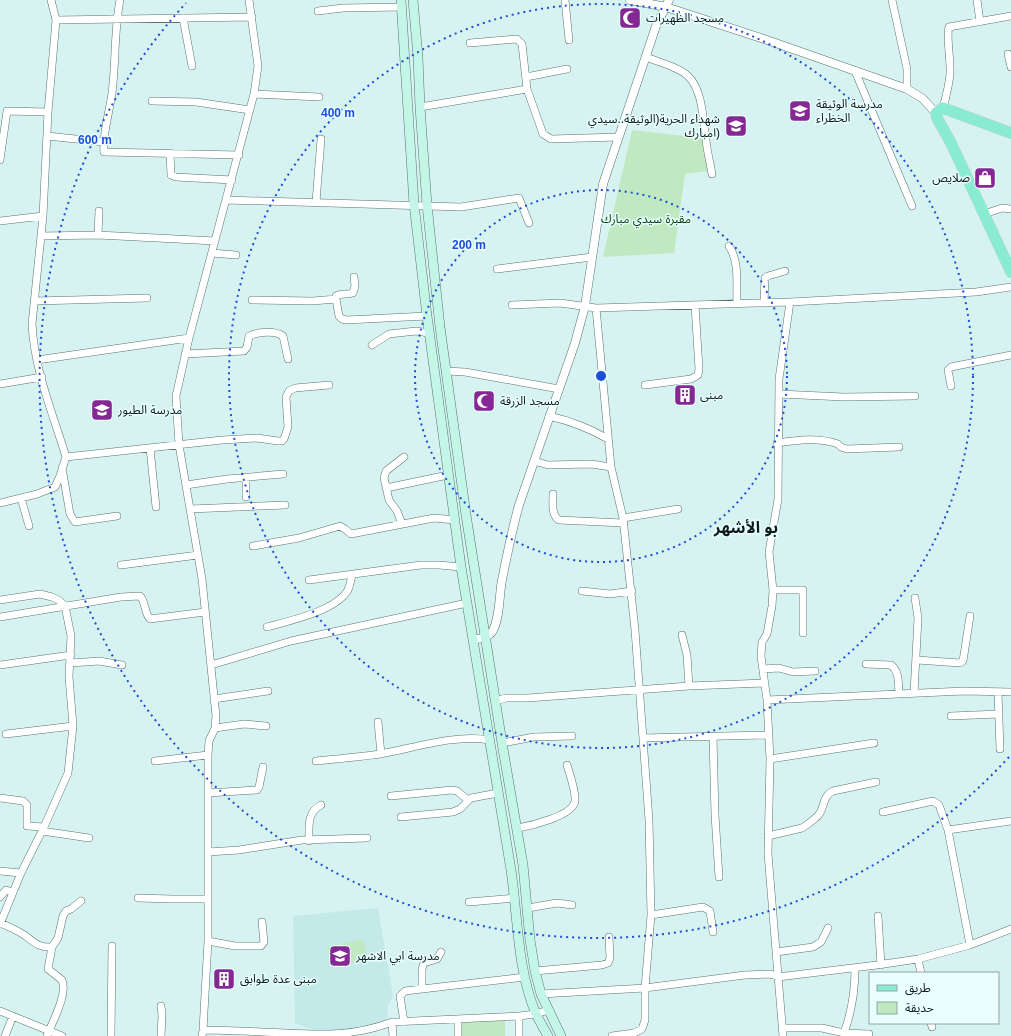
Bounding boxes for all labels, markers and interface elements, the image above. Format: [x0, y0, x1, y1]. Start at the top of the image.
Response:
mosque icon: مسجد الظهيرات [617, 5, 643, 31]
place label: مسجد الظهيرات [646, 11, 724, 25]
place label: مدرسة الوثيقة الخظراء [816, 97, 883, 125]
school or university icon: مدرسة الوثيقة الخظراء [787, 98, 813, 124]
text: 400 m [321, 106, 355, 120]
place label: شهداء الحرية(الوثيقة..سيدي امبارك) [588, 112, 720, 140]
school or university icon: شهداء الحرية(الوثيقة..سيدي امبارك) [723, 113, 749, 139]
text: 600 m [78, 133, 112, 147]
shop icon: صلايص [972, 165, 998, 191]
place label: صلايص [932, 171, 970, 185]
park label: مقبرة سيدي مبارك [601, 212, 691, 229]
text: 200 m [452, 238, 486, 252]
centre of rings [594, 369, 608, 383]
building icon: مبنى [672, 382, 698, 408]
mosque icon: مسجد الزرقة [471, 388, 497, 414]
place label: مبنى [700, 388, 723, 402]
place label: مسجد الزرقة [500, 394, 560, 408]
school or university icon: مدرسة الطيور [89, 397, 115, 423]
place label: مدرسة الطيور [117, 403, 182, 417]
district label: بو الأشهر [713, 519, 778, 537]
school or university icon: مدرسة ابي الاشهر [327, 943, 353, 969]
place label: مدرسة ابي الاشهر [355, 949, 440, 966]
building icon: مبنى عدة طوابق [211, 966, 237, 992]
place label: مبنى عدة طوابق [240, 972, 317, 987]
legend [869, 972, 999, 1024]
text: طريق [905, 981, 931, 996]
text: حديقة [905, 1001, 934, 1015]

